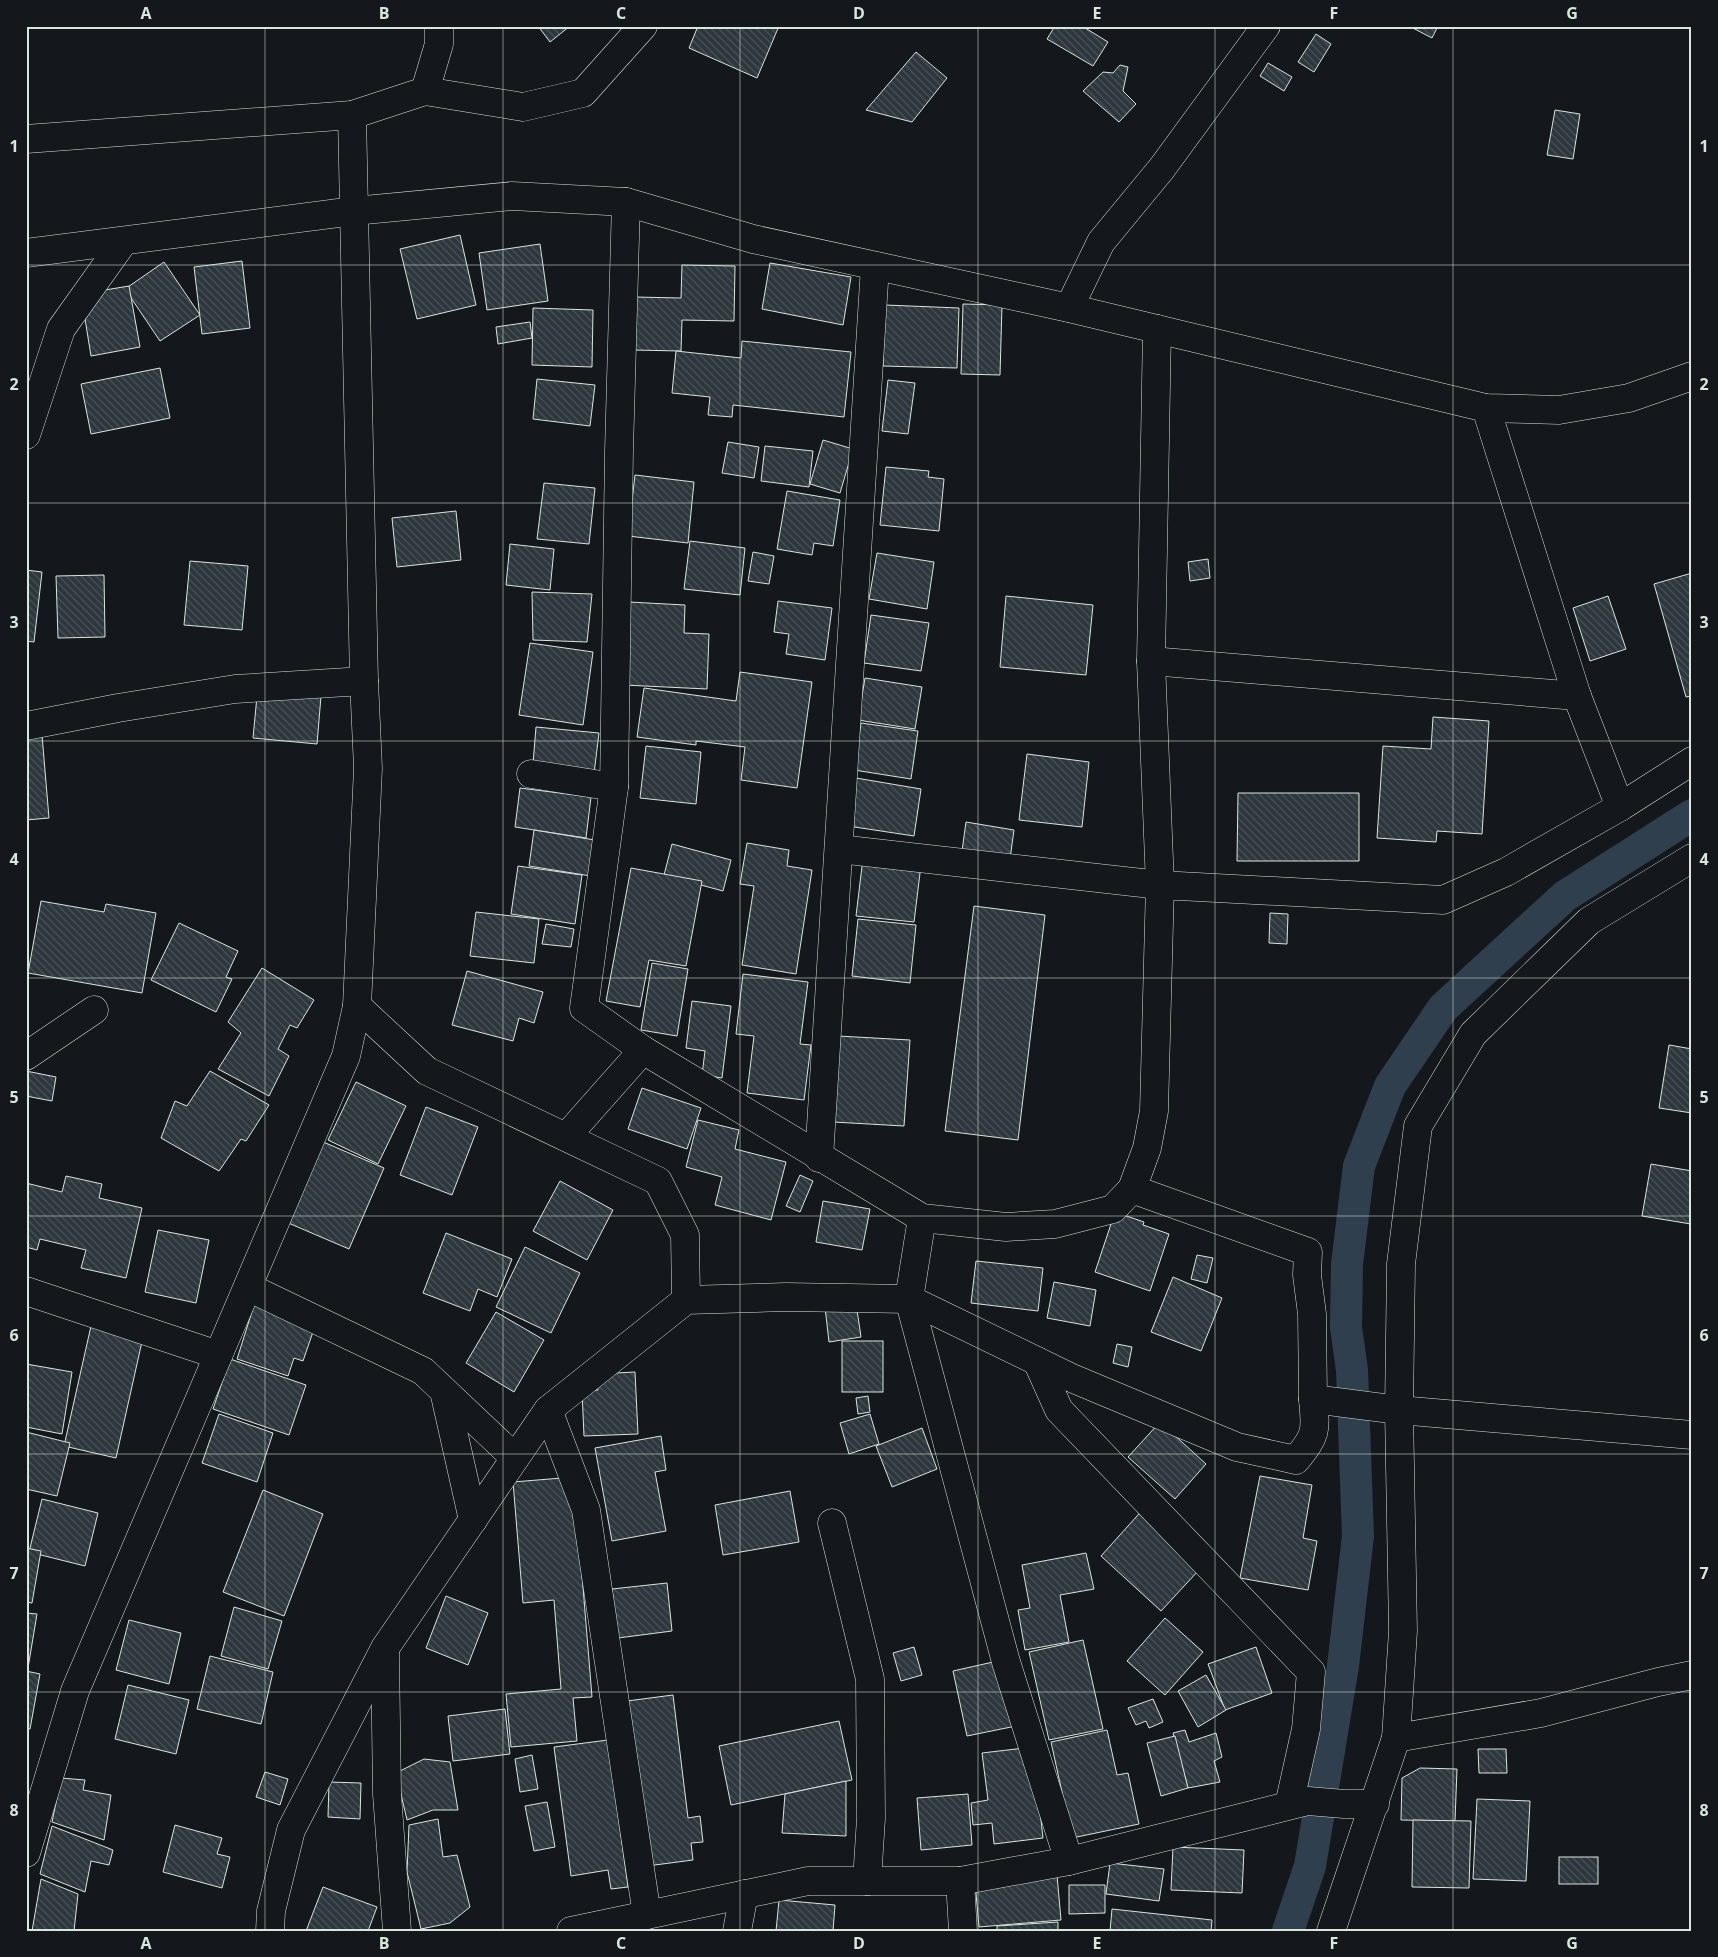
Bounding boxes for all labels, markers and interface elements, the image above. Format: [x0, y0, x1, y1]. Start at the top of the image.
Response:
text: A [140, 2, 152, 24]
text: B [379, 2, 389, 24]
text: C [616, 2, 626, 24]
text: D [853, 2, 865, 24]
text: E [1093, 2, 1102, 24]
text: F [1330, 2, 1338, 24]
text: G [1566, 2, 1578, 24]
text: 1 [9, 135, 19, 157]
text: 1 [1699, 135, 1709, 157]
text: 2 [9, 373, 19, 395]
text: 2 [1699, 373, 1709, 395]
text: 3 [9, 611, 19, 633]
text: 3 [1699, 611, 1709, 633]
text: 4 [9, 848, 19, 870]
text: 4 [1699, 848, 1709, 870]
text: 5 [9, 1086, 19, 1108]
text: 5 [1699, 1086, 1709, 1108]
text: 6 [9, 1324, 19, 1346]
text: 6 [1699, 1324, 1709, 1346]
text: 7 [9, 1562, 19, 1584]
text: 7 [1699, 1562, 1709, 1584]
text: 8 [9, 1799, 19, 1821]
text: 8 [1699, 1799, 1709, 1821]
text: A [140, 1932, 152, 1954]
text: B [379, 1932, 389, 1954]
text: C [616, 1932, 626, 1954]
text: D [853, 1932, 865, 1954]
text: E [1093, 1932, 1102, 1954]
text: F [1330, 1932, 1338, 1954]
text: G [1566, 1932, 1578, 1954]

